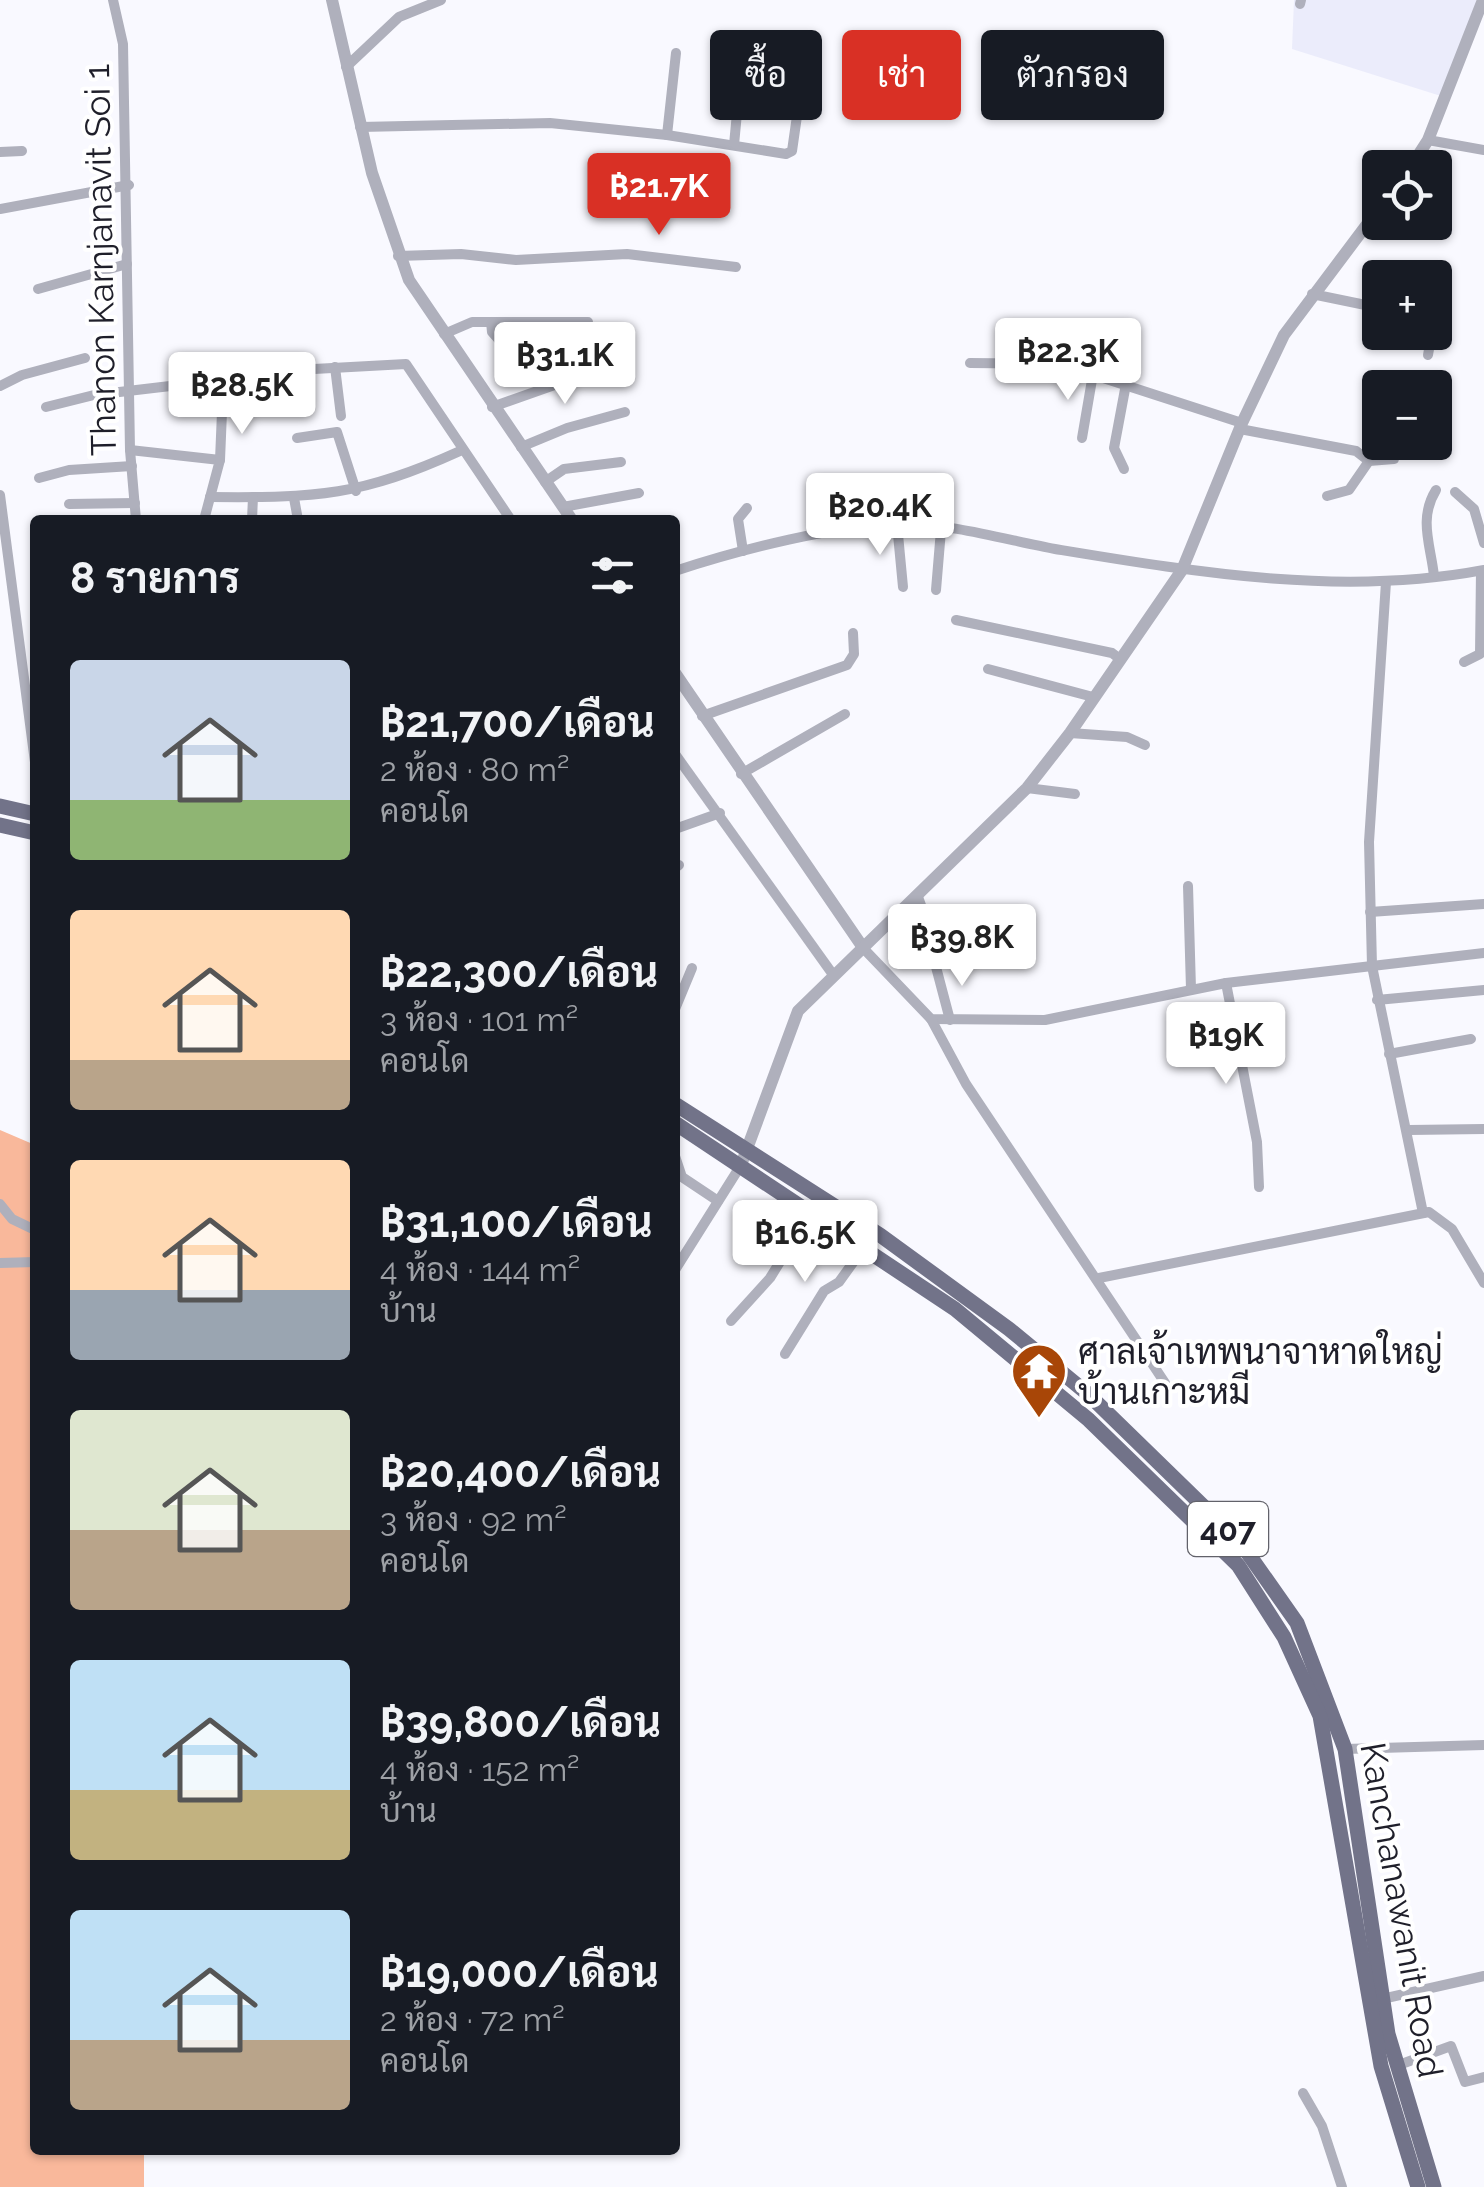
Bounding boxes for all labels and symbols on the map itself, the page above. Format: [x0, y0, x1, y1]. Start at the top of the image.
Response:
street label: Thanon Karnjanavit Soi 1 [76, 64, 124, 456]
pin: ฿21.7K [578, 153, 740, 238]
pin: ฿22.3K [987, 318, 1149, 403]
pin: ฿31.1K [484, 322, 646, 407]
pin: ฿28.5K [161, 352, 323, 437]
pin: ฿20.4K [799, 473, 961, 558]
pin: ฿39.8K [881, 904, 1043, 989]
pin: ฿19K [1167, 1002, 1285, 1087]
pin: ฿16.5K [724, 1200, 886, 1285]
place label: ศาลเจ้าเทพนาจาหาดใหญ่ บ้านเกาะหมี [1078, 1329, 1443, 1412]
temple icon: ศาลเจ้าเทพนาจาหาดใหญ่ บ้านเกาะหมี [1009, 1341, 1069, 1420]
road number: 407 [1188, 1502, 1268, 1556]
street label: Kanchanawanit Road [1352, 1739, 1452, 2081]

